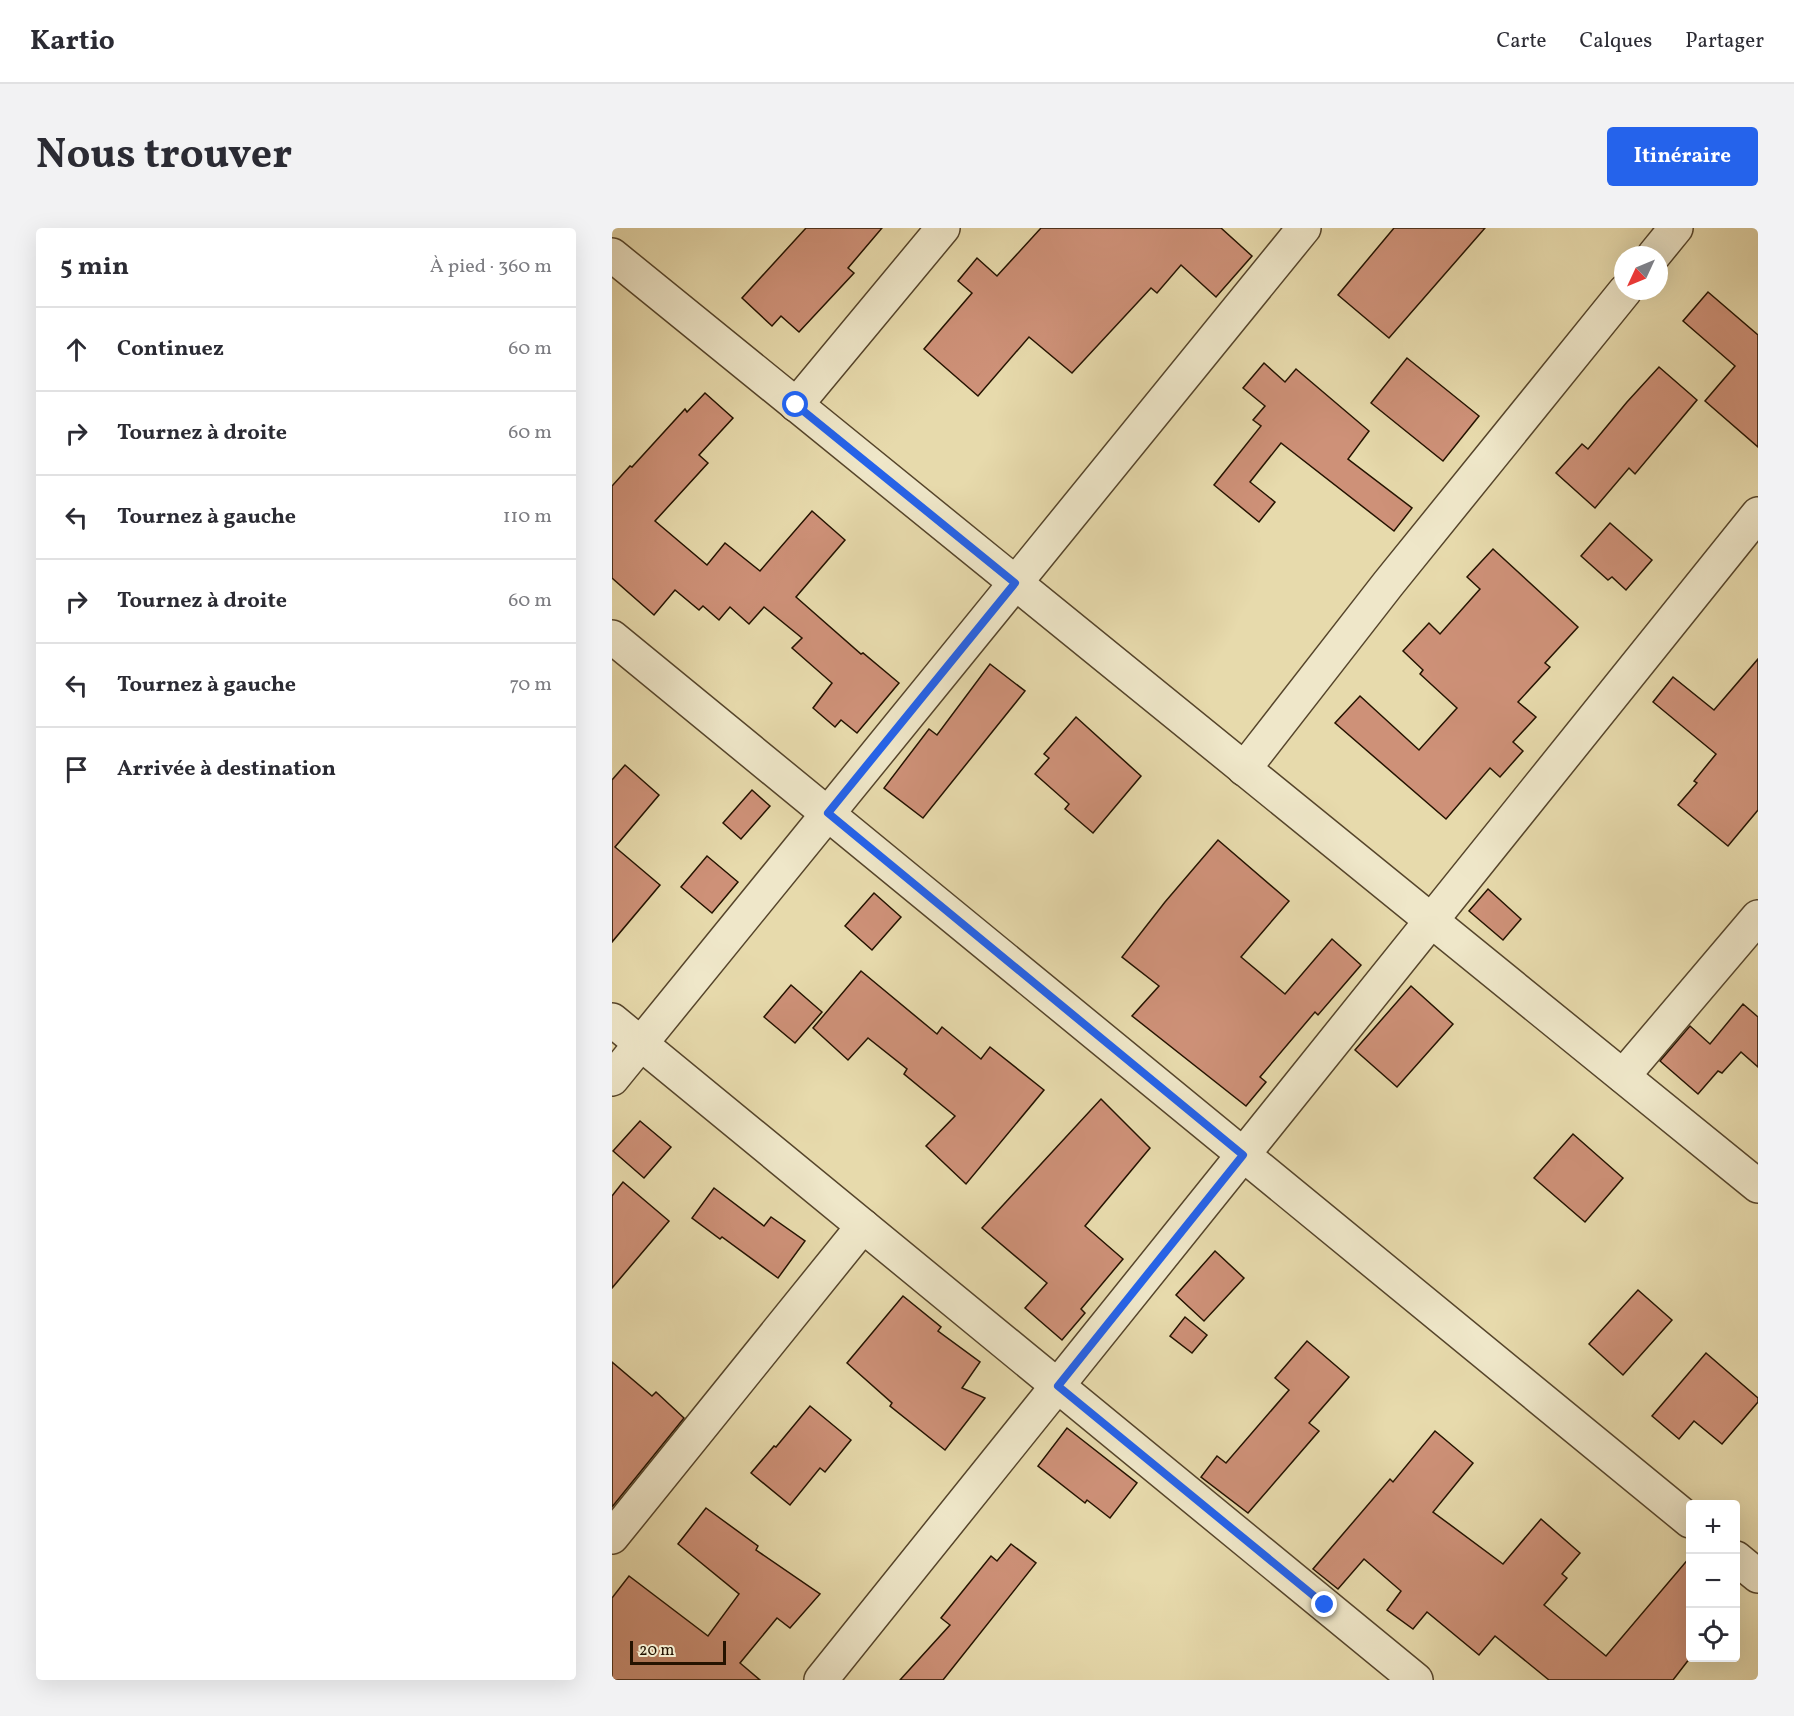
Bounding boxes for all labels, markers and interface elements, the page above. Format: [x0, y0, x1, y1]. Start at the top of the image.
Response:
text: Kartio [30, 22, 115, 61]
text: Carte [1496, 27, 1547, 56]
text: Calques [1580, 27, 1652, 56]
text: Partager [1685, 27, 1764, 56]
text: Nous trouver [36, 127, 292, 186]
button: Itinéraire [1607, 127, 1758, 186]
north arrow [1614, 246, 1668, 300]
text: 5 min [60, 249, 129, 285]
text: À pied · 360 m [430, 253, 552, 281]
icon: ahead [60, 333, 93, 366]
text: Continuez [117, 334, 224, 365]
text: 60 m [508, 335, 552, 363]
route start [782, 391, 808, 417]
icon: right [60, 417, 93, 450]
text: Tournez à droite [117, 418, 287, 449]
text: 60 m [508, 419, 552, 447]
icon: left [60, 501, 93, 534]
text: Tournez à gauche [117, 502, 296, 533]
text: 110 m [503, 503, 552, 531]
icon: right [60, 585, 93, 618]
text: Tournez à droite [117, 586, 287, 617]
text: 60 m [508, 587, 552, 615]
icon: left [60, 669, 93, 702]
text: Tournez à gauche [117, 670, 296, 701]
text: 70 m [509, 671, 552, 699]
icon: arrive [60, 753, 93, 786]
text: Arrivée à destination [117, 754, 336, 785]
map controls [1686, 1500, 1740, 1662]
button: + [1686, 1500, 1740, 1554]
button: − [1686, 1554, 1740, 1608]
route end [1311, 1591, 1337, 1617]
button: locate [1686, 1608, 1740, 1662]
scale bar [630, 1638, 726, 1666]
text: 20 m [639, 1640, 674, 1662]

